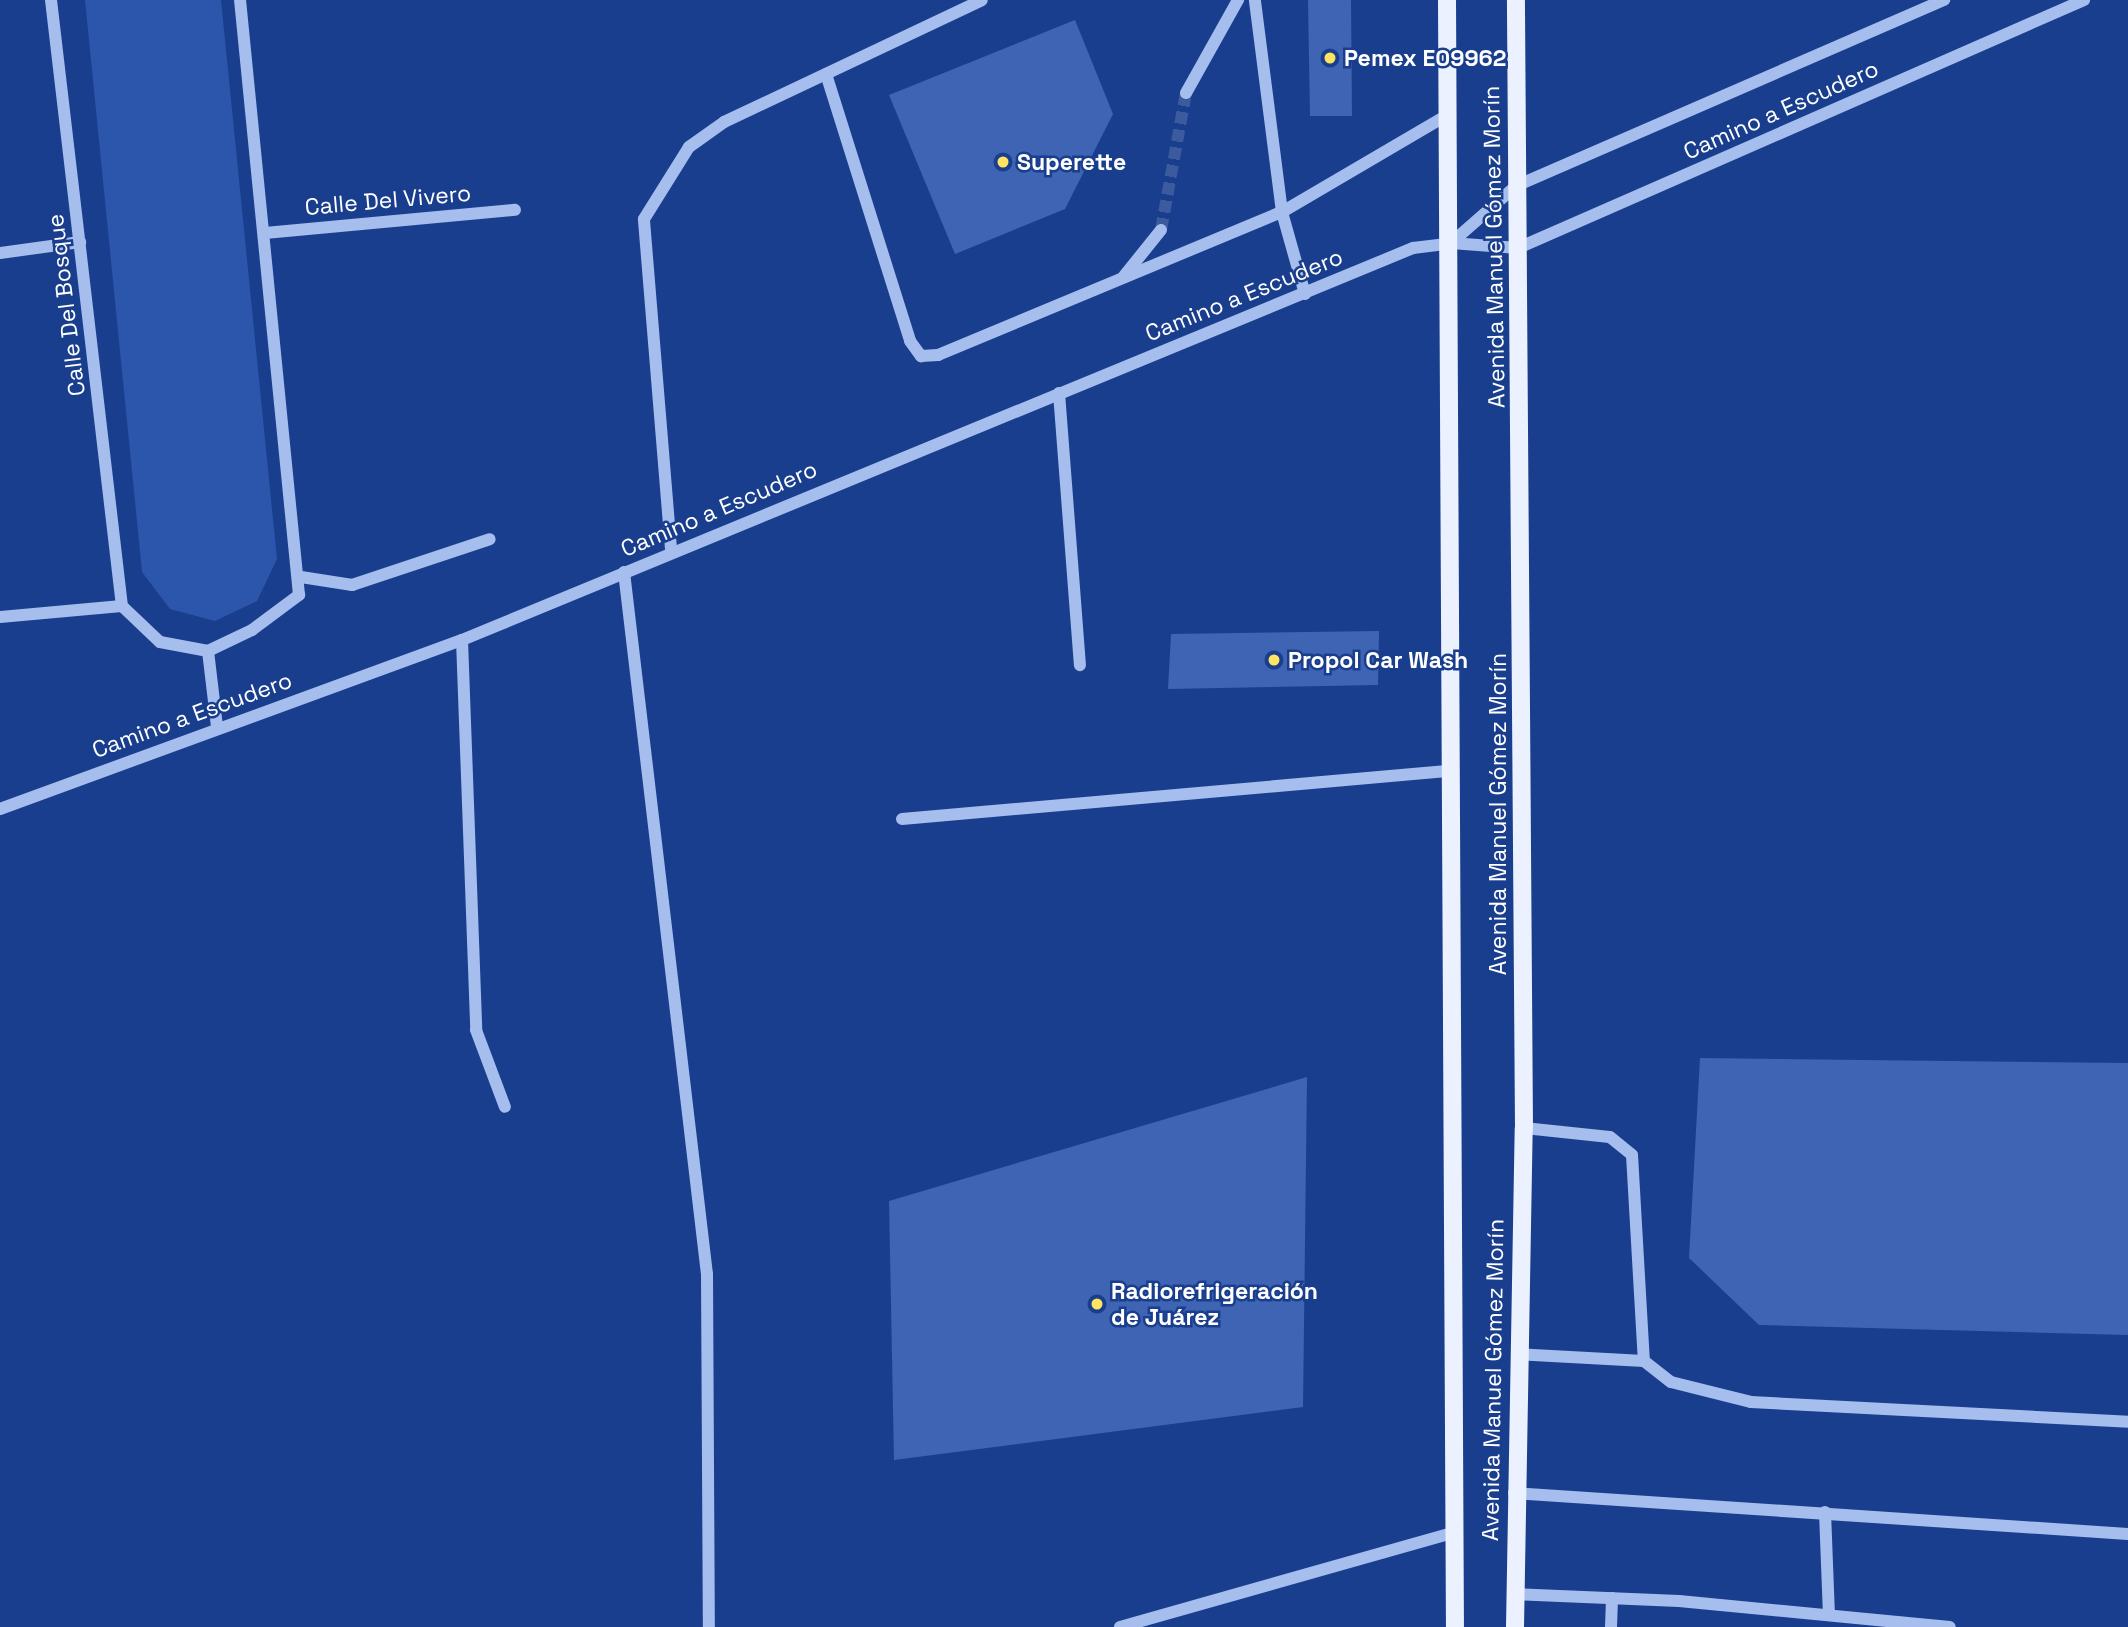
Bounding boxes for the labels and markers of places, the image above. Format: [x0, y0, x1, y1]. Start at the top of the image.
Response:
place label: Pemex E09962 [1344, 44, 1506, 72]
marker: Pemex E09962 [1322, 50, 1338, 66]
place label: Superette [1017, 148, 1126, 176]
marker: Superette [995, 154, 1011, 170]
place label: Propol Car Wash [1288, 646, 1468, 674]
marker: Propol Car Wash [1266, 652, 1282, 668]
place label: Radiorefrigeración de Juárez [1111, 1277, 1318, 1331]
marker: Radiorefrigeración de Juárez [1089, 1296, 1105, 1312]

